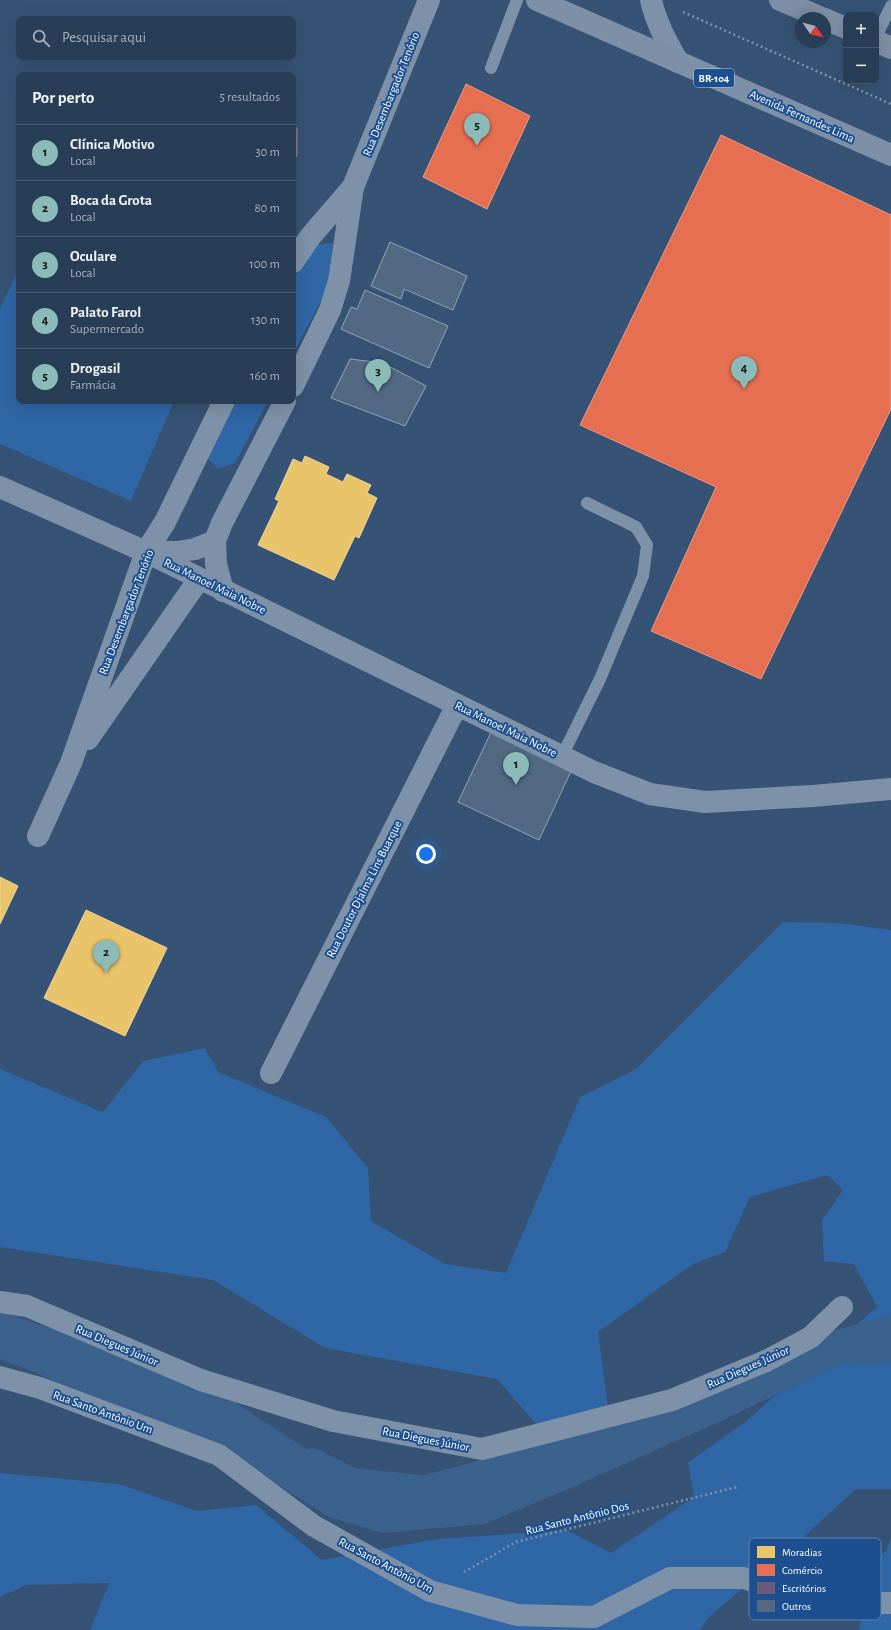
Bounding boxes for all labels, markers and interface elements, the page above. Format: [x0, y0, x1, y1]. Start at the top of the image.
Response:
north arrow [795, 12, 831, 48]
map controls [843, 12, 879, 84]
button: + [843, 12, 879, 48]
search box [16, 16, 296, 60]
icon: search [30, 27, 52, 49]
text: Pesquisar aqui [62, 30, 146, 45]
street label: Rua Desembargador Tenório [361, 30, 421, 158]
button: − [843, 48, 879, 84]
road number: BR-104 [694, 69, 734, 87]
street label: Avenida Fernandes Lima [748, 87, 857, 145]
text: Por perto [32, 89, 95, 106]
text: 5 resultados [220, 91, 280, 104]
pin: 5 [464, 113, 490, 146]
text: Clínica Motivo [70, 137, 155, 152]
text: 1 [43, 146, 47, 159]
text: 30 m [255, 146, 280, 159]
text: Local [70, 155, 96, 168]
text: Boca da Grota [70, 193, 152, 208]
text: 2 [42, 202, 48, 215]
text: 80 m [254, 202, 280, 215]
text: Local [70, 211, 96, 224]
text: Oculare [70, 249, 117, 264]
text: 3 [42, 258, 48, 271]
text: 100 m [249, 258, 280, 271]
text: Local [70, 267, 96, 280]
text: Palato Farol [70, 305, 141, 320]
text: 4 [42, 314, 48, 327]
text: 130 m [251, 314, 280, 327]
text: Supermercado [70, 323, 144, 336]
pin: 4 [731, 356, 757, 389]
pin: 3 [365, 359, 391, 392]
text: Drogasil [70, 361, 121, 376]
text: 5 [42, 370, 48, 383]
text: 160 m [250, 370, 280, 383]
text: Farmácia [70, 379, 116, 392]
street label: Rua Desembargador Tenório [97, 548, 155, 676]
street label: Rua Manoel Maia Nobre [162, 556, 268, 616]
street label: Rua Manoel Maia Nobre [453, 699, 559, 759]
pin: 1 [503, 752, 529, 785]
street label: Rua Doutor Djalma Lins Buarque [324, 818, 405, 960]
your location [416, 844, 436, 864]
pin: 2 [93, 940, 119, 973]
street label: Rua Diegues Júnior [74, 1322, 160, 1368]
street label: Rua Diegues Júnior [705, 1343, 791, 1390]
street label: Rua Santo Antônio Um [52, 1388, 154, 1436]
street label: Rua Diegues Júnior [381, 1425, 471, 1453]
street label: Rua Santo Antônio Dos [524, 1499, 630, 1537]
street label: Rua Santo Antônio Um [337, 1535, 435, 1595]
legend [749, 1538, 881, 1620]
text: Moradias [782, 1547, 822, 1558]
text: Comércio [782, 1565, 823, 1576]
text: Escritórios [782, 1583, 826, 1594]
text: Outros [782, 1601, 811, 1612]

